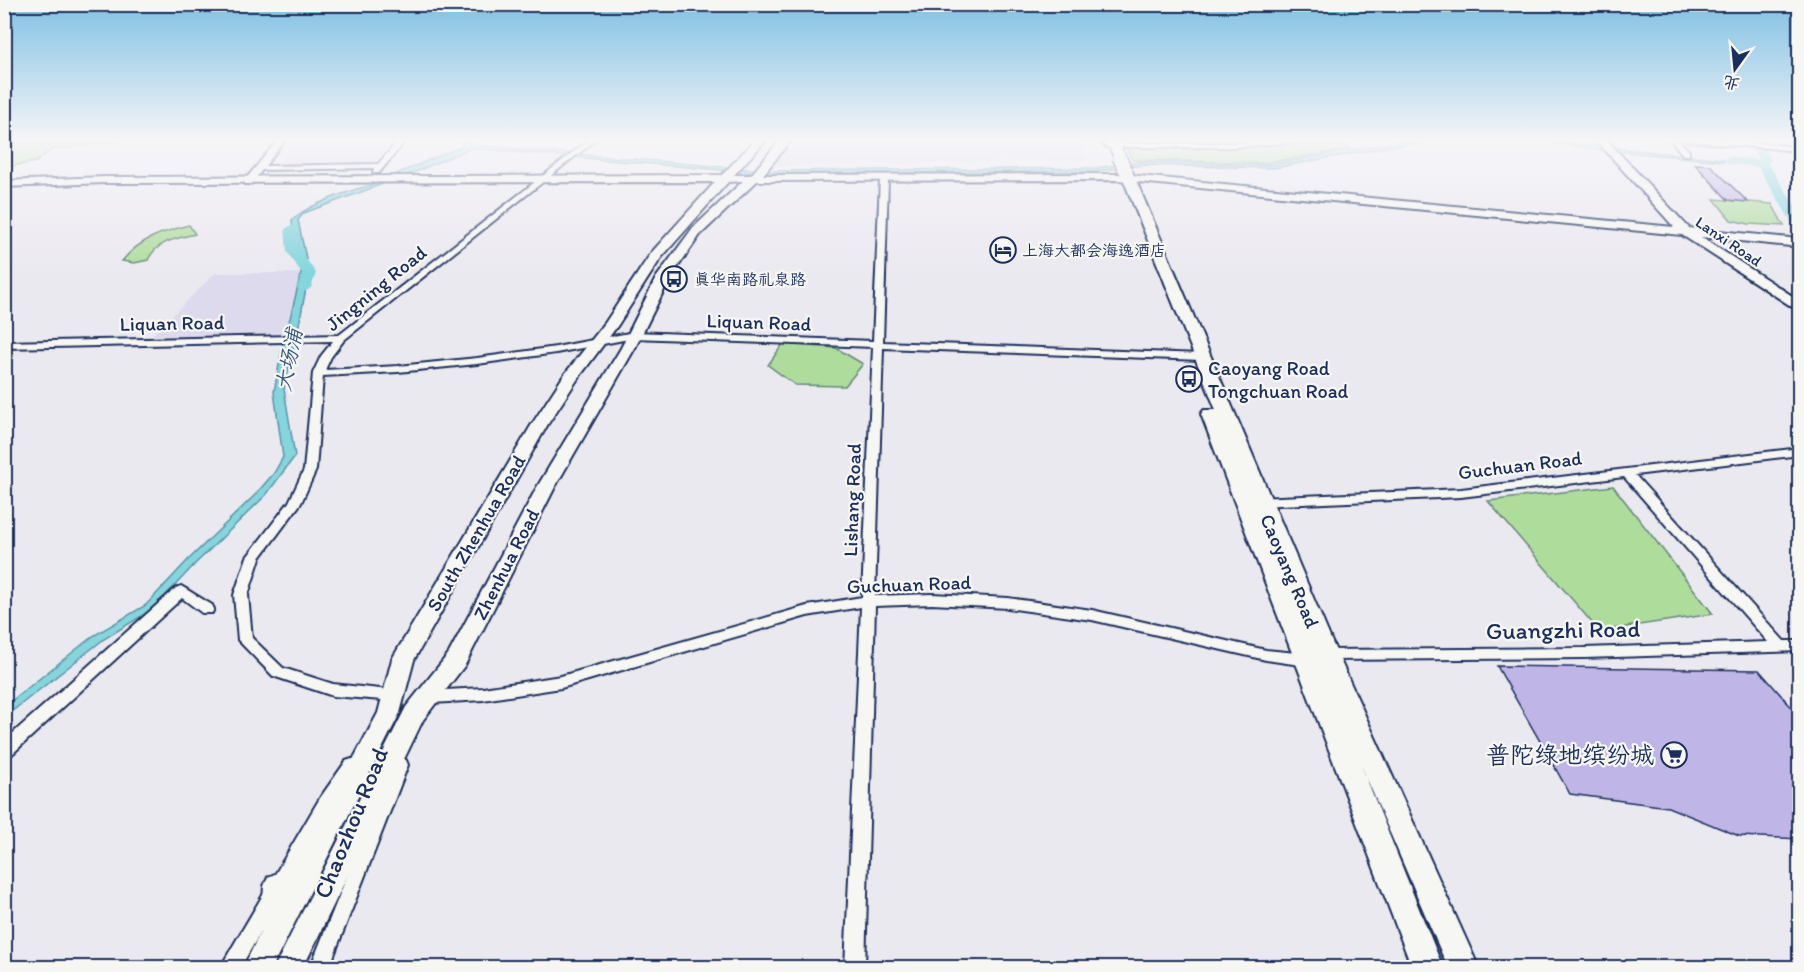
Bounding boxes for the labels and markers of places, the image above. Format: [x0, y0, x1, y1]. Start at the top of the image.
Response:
hotel icon: 上海大都会海逸酒店 [988, 235, 1018, 265]
place label: 上海大都会海逸酒店 [1022, 241, 1166, 260]
bus stop icon: 真华南路礼泉路 [659, 264, 689, 294]
place label: 真华南路礼泉路 [694, 270, 806, 289]
place label: Caoyang Road Tongchuan Road [1208, 356, 1349, 403]
bus stop icon: Caoyang Road Tongchuan Road [1174, 364, 1204, 394]
place label: 普陀绿地缤纷城 [1486, 740, 1654, 769]
supermarket icon: 普陀绿地缤纷城 [1659, 740, 1689, 770]

